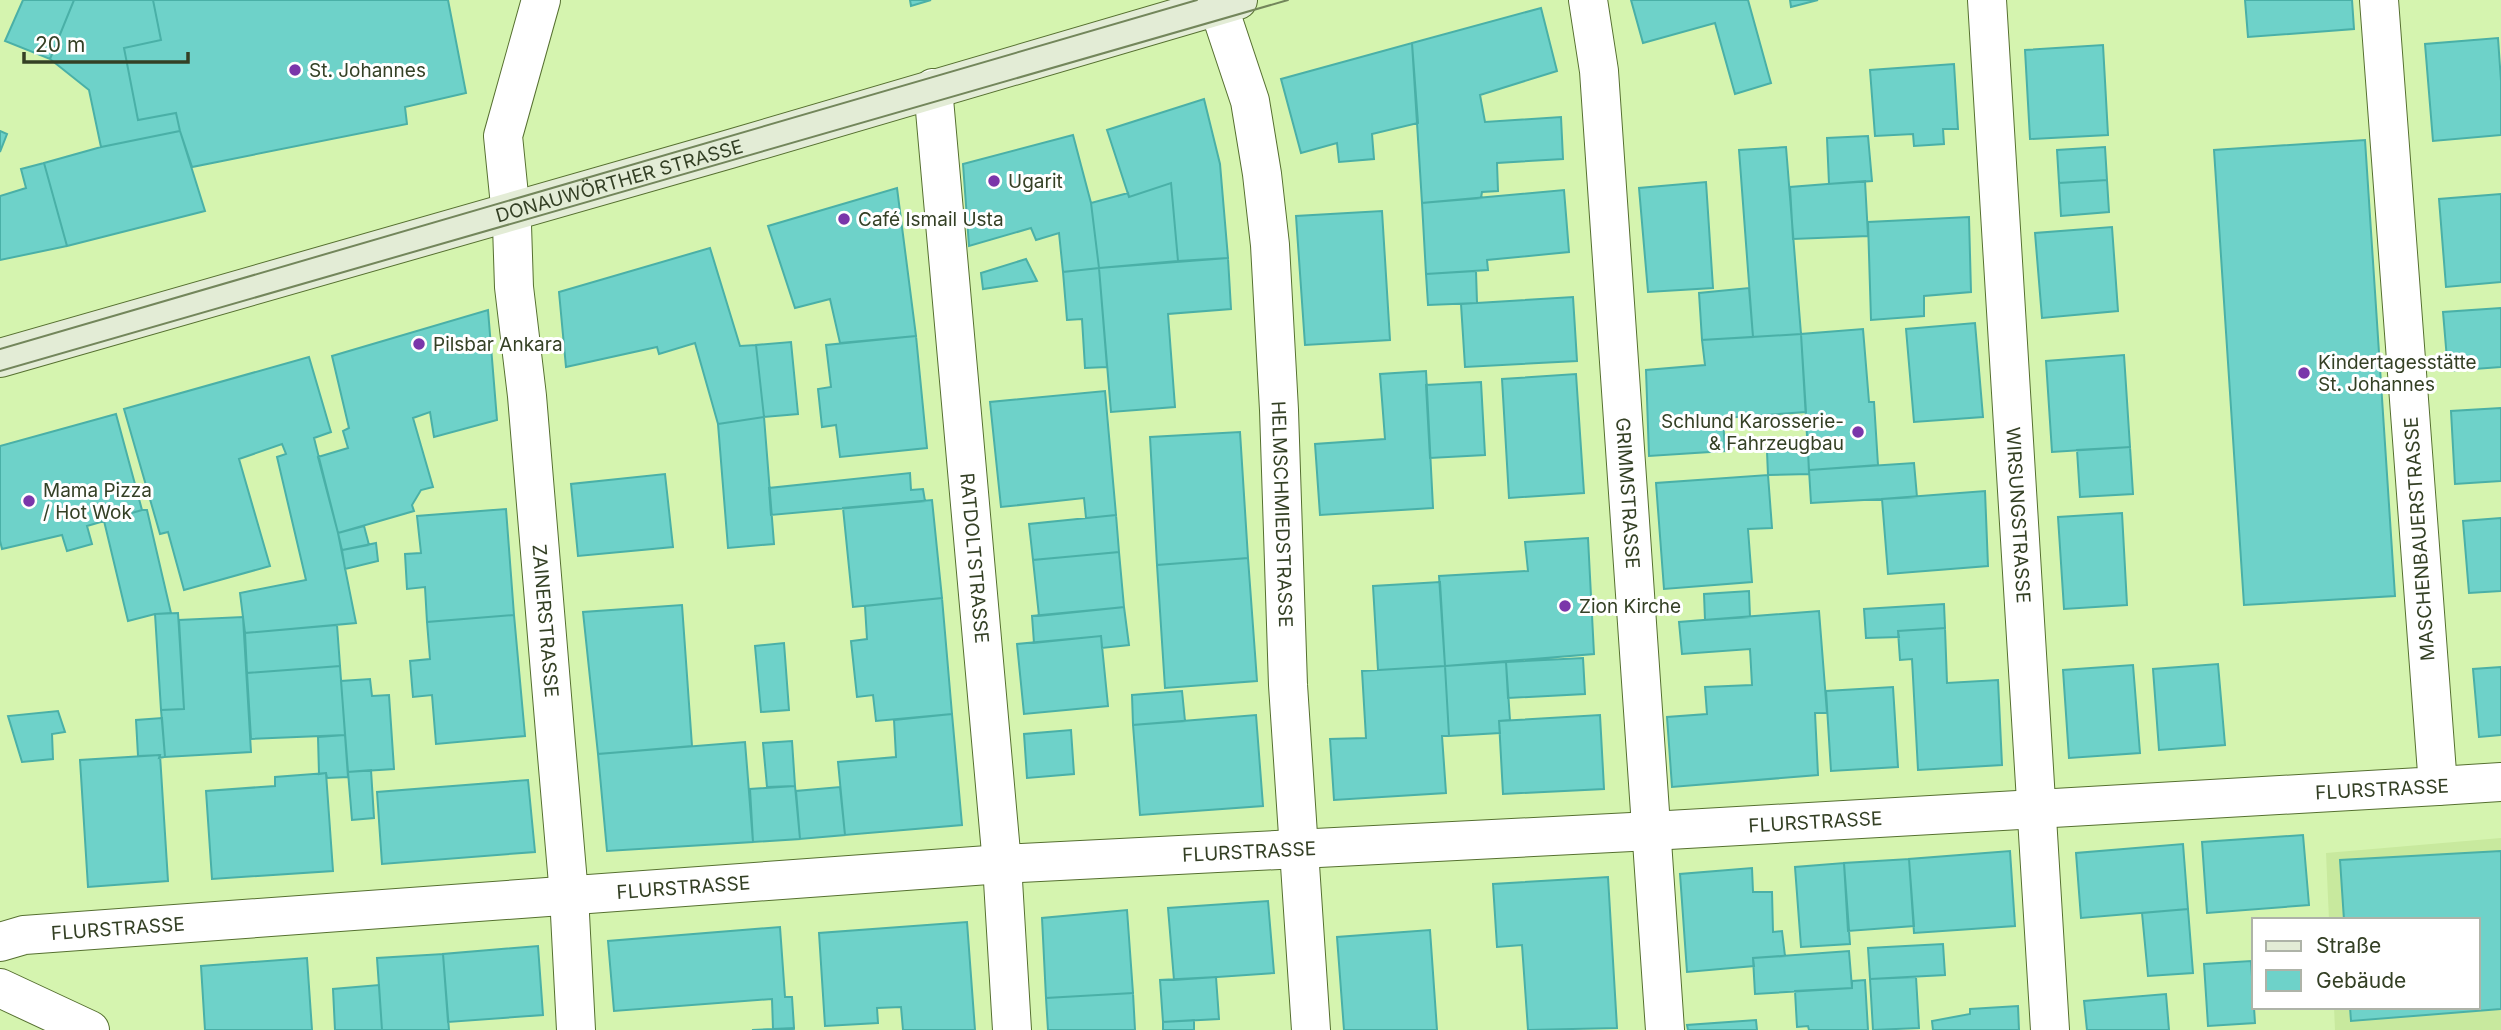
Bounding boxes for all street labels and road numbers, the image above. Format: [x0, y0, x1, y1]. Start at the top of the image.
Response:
street label: DONAUWÖRTHER STRASSE [493, 135, 746, 228]
street label: HELMSCHMIEDSTRASSE [1267, 400, 1297, 628]
street label: MASCHENBAUERSTRASSE [2399, 416, 2440, 662]
street label: GRIMMSTRASSE [1611, 417, 1644, 570]
street label: WIRSUNGSTRASSE [2001, 426, 2035, 604]
street label: RATDOLTSTRASSE [955, 472, 993, 644]
street label: ZAINERSTRASSE [527, 543, 563, 698]
street label: FLURSTRASSE [2315, 775, 2449, 804]
street label: FLURSTRASSE [1748, 807, 1883, 837]
street label: FLURSTRASSE [1182, 837, 1317, 867]
street label: FLURSTRASSE [616, 871, 751, 904]
street label: FLURSTRASSE [50, 912, 185, 945]

